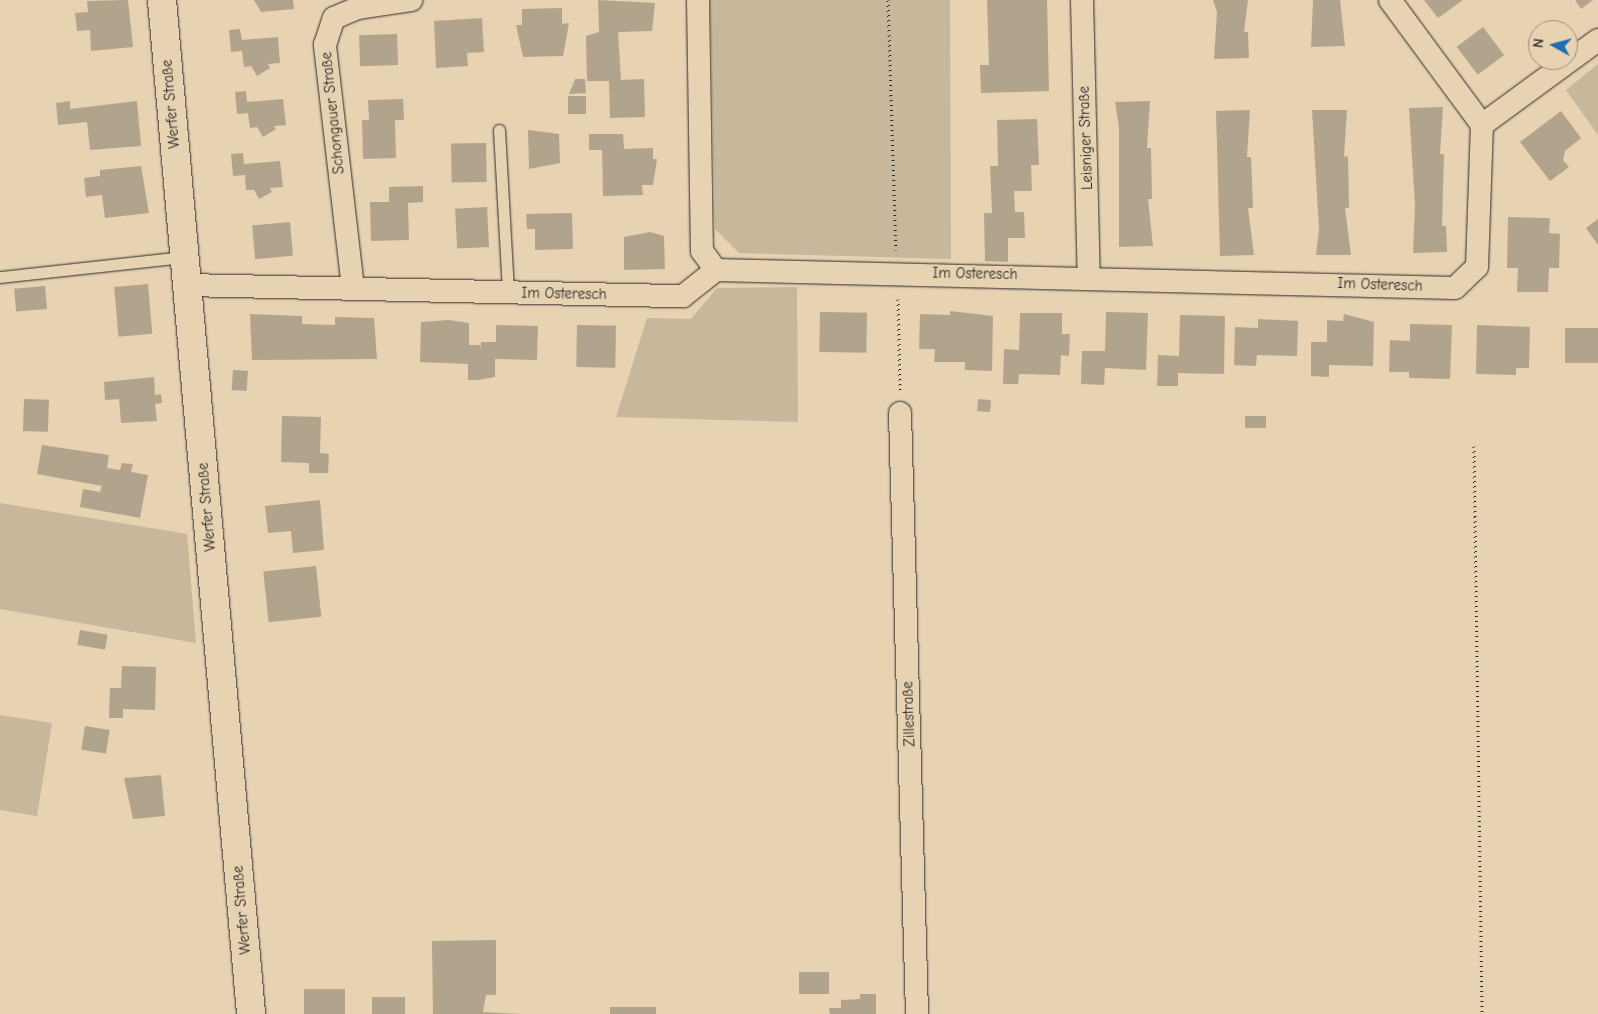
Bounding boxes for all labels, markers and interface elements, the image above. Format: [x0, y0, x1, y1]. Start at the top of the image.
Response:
north arrow [1528, 20, 1578, 70]
text: N [1530, 38, 1548, 49]
street label: Schongauer Straße [318, 51, 348, 175]
street label: Werfer Straße [158, 59, 184, 149]
street label: Leisniger Straße [1075, 86, 1097, 190]
street label: Im Osteresch [932, 264, 1018, 284]
street label: Im Osteresch [1337, 275, 1423, 295]
street label: Im Osteresch [521, 284, 607, 304]
street label: Werfer Straße [194, 462, 220, 552]
street label: Zillestraße [899, 681, 919, 747]
street label: Werfer Straße [229, 865, 255, 955]

